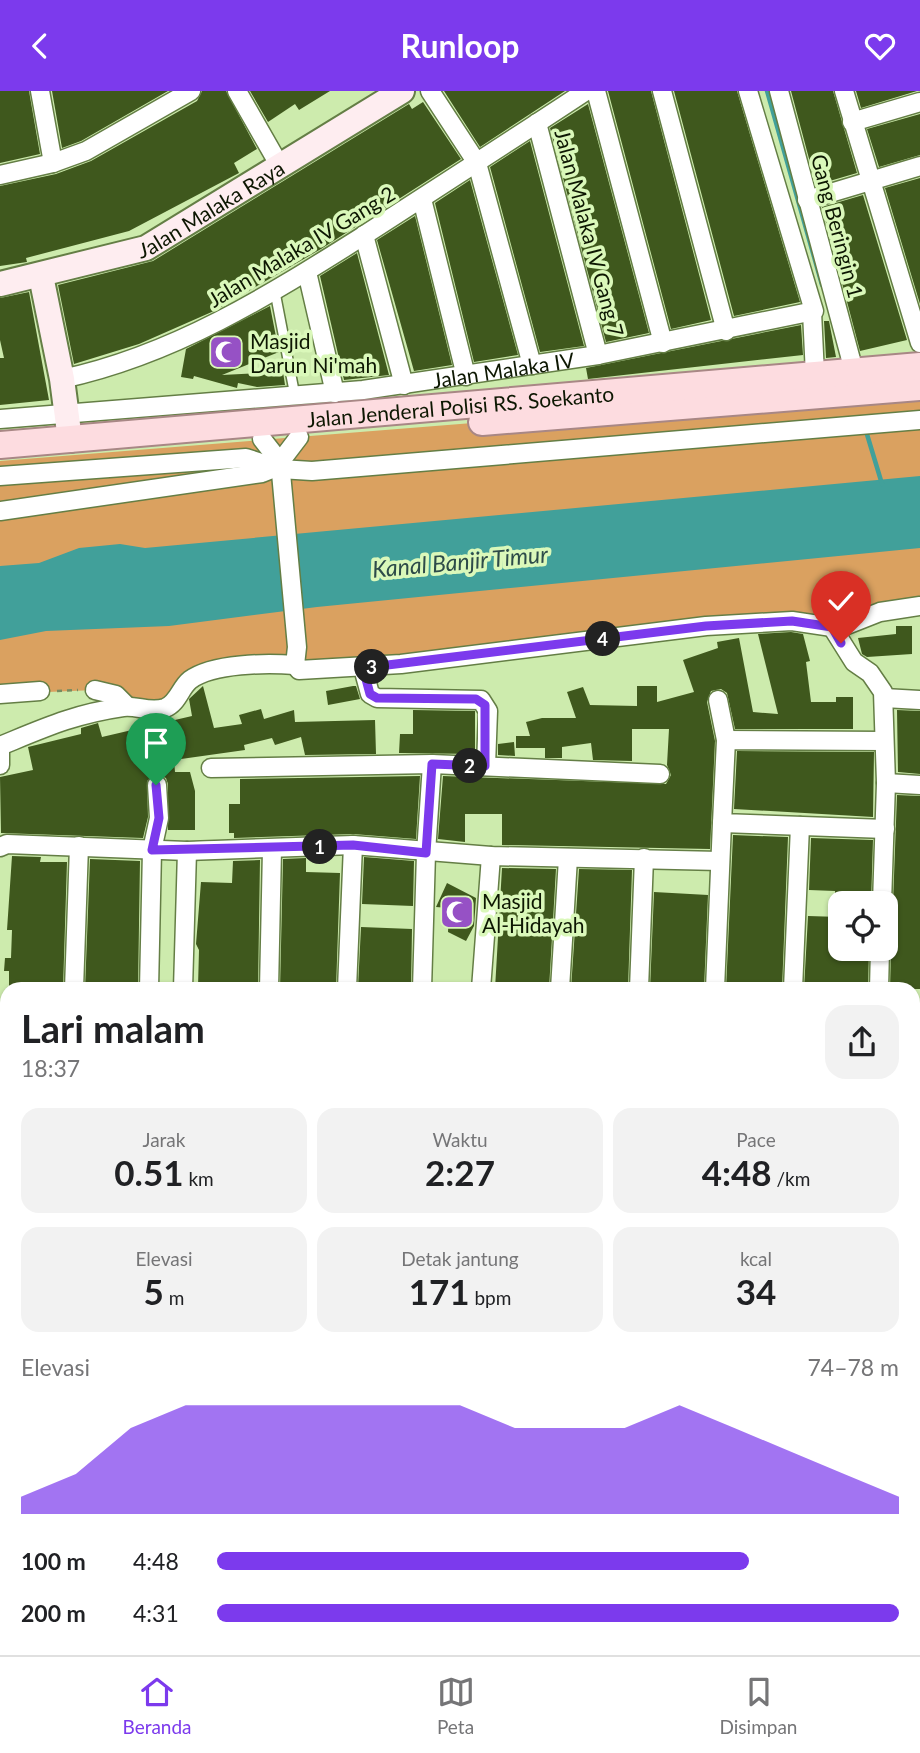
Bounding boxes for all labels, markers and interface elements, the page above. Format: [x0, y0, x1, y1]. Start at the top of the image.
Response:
text: Runloop [401, 26, 519, 65]
icon: back [21, 27, 59, 65]
icon: heart [861, 27, 899, 65]
street label: Jalan Malaka IV Gang 7 [550, 127, 630, 339]
street label: Gang Beringin 1 [807, 151, 869, 301]
street label: Jalan Malaka Raya [135, 154, 288, 262]
street label: Jalan Malaka IV Gang 2 [203, 180, 399, 312]
place label: Masjid Darun Ni'mah [250, 328, 377, 377]
mosque icon: Masjid Darun Ni'mah [207, 333, 245, 371]
street label: Jalan Malaka IV [431, 346, 577, 392]
street label: Jalan Jenderal Polisi RS. Soekanto [306, 380, 615, 431]
water label: Kanal Banjir Timur [371, 539, 550, 583]
pin [811, 571, 871, 643]
icon: check [822, 582, 860, 620]
pin: 4 [586, 621, 620, 657]
text: 4 [597, 627, 608, 650]
pin: 3 [354, 649, 390, 685]
text: 3 [366, 655, 377, 678]
pin [126, 713, 186, 785]
icon: arrive [137, 724, 175, 762]
pin: 2 [452, 749, 488, 783]
text: 2 [464, 754, 475, 777]
pin: 1 [302, 829, 338, 865]
text: 1 [314, 835, 325, 858]
place label: Masjid Al-Hidayah [482, 888, 585, 937]
map controls [828, 891, 898, 961]
button: locate [828, 891, 898, 961]
mosque icon: Masjid Al-Hidayah [438, 893, 476, 931]
text: Lari malam [21, 1005, 205, 1051]
button: share [825, 1005, 899, 1079]
text: 18:37 [21, 1054, 80, 1082]
text: Jarak [143, 1128, 185, 1151]
text: Waktu [432, 1128, 488, 1151]
text: Pace [736, 1128, 776, 1151]
text: 0.51 [114, 1151, 184, 1193]
text: 2:27 [425, 1151, 495, 1193]
text: 4:48 [702, 1151, 772, 1193]
text: km [184, 1167, 214, 1190]
text: /km [772, 1167, 810, 1190]
text: Elevasi [135, 1247, 193, 1270]
text: Detak jantung [401, 1247, 519, 1270]
text: kcal [740, 1247, 772, 1270]
text: 5 [144, 1270, 164, 1312]
text: 171 [409, 1270, 470, 1312]
text: 34 [736, 1270, 776, 1312]
text: m [164, 1286, 184, 1309]
text: bpm [470, 1286, 511, 1309]
text: Elevasi [21, 1353, 90, 1381]
text: 74–78 m [807, 1353, 899, 1381]
text: 100 m [21, 1547, 86, 1575]
text: 4:48 [133, 1547, 179, 1575]
text: 200 m [21, 1599, 86, 1627]
text: 4:31 [133, 1599, 179, 1627]
tab: Beranda [122, 1673, 192, 1738]
tab: Peta [437, 1673, 475, 1738]
tab: Disimpan [720, 1673, 797, 1738]

